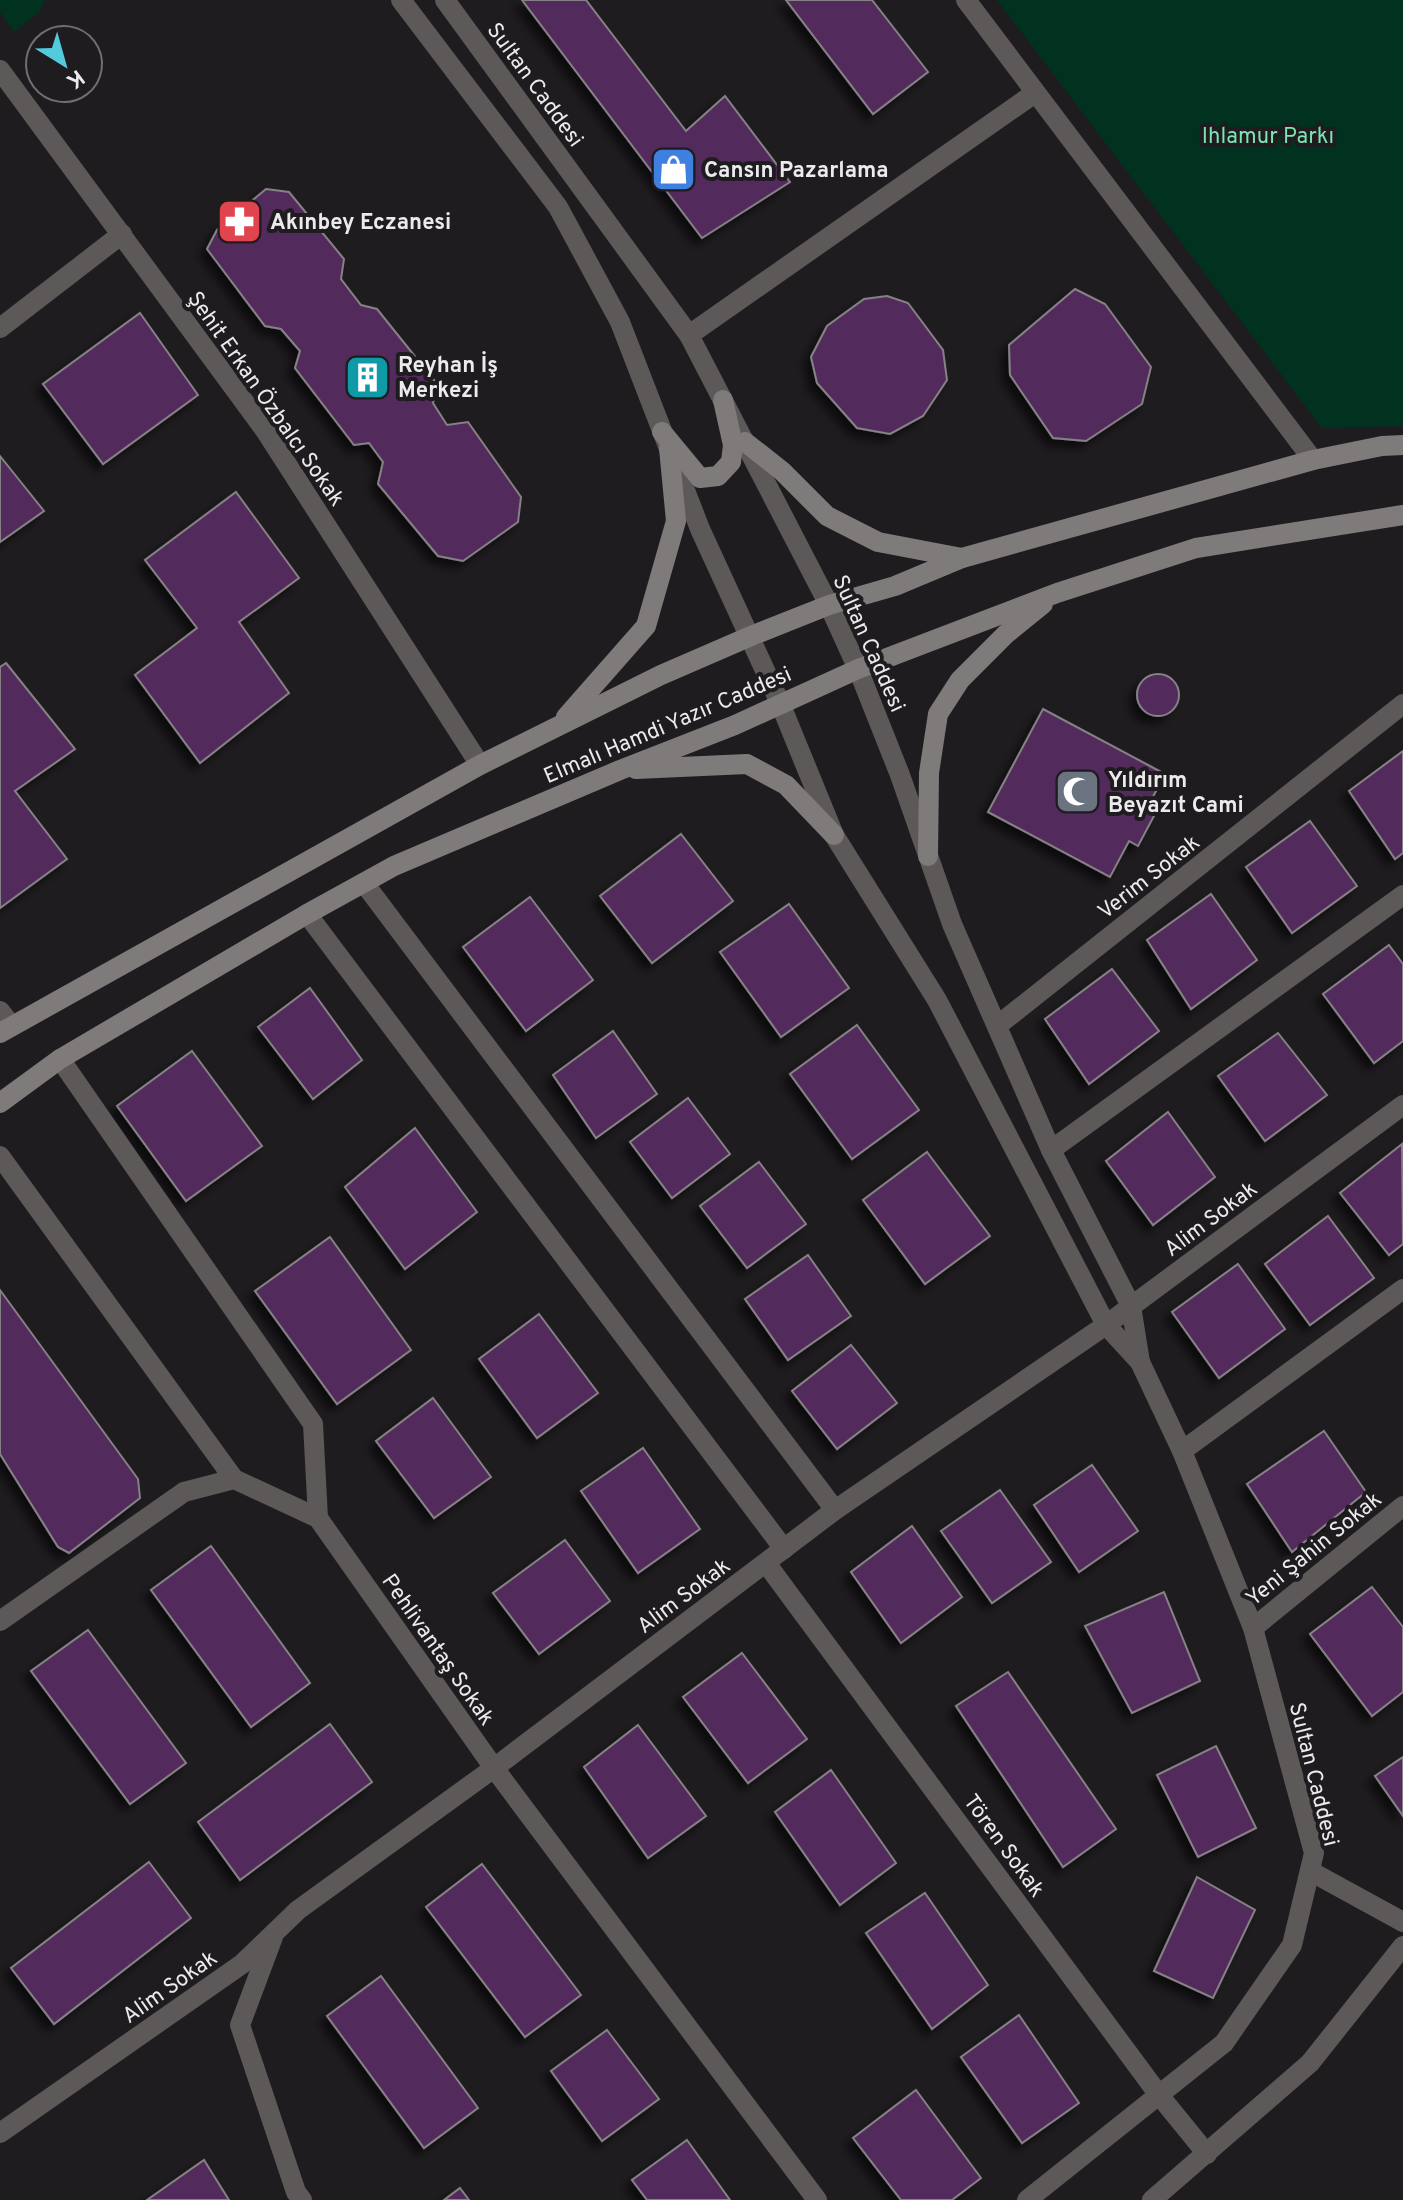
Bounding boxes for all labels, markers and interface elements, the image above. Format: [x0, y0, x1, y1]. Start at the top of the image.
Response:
street label: Sultan Caddesi [480, 18, 588, 153]
north arrow [24, 24, 104, 104]
text: K [60, 63, 89, 93]
park label: Ihlamur Parkı [1202, 124, 1334, 151]
shop icon: Cansın Pazarlama [649, 145, 697, 193]
place label: Cansın Pazarlama [704, 158, 889, 185]
pharmacy icon: Akınbey Eczanesi [215, 197, 263, 245]
place label: Akınbey Eczanesi [270, 210, 451, 237]
street label: Şehit Erkan Özbalcı Sokak [180, 286, 351, 512]
place label: Reyhan İş Merkezi [398, 351, 498, 405]
building icon: Reyhan İş Merkezi [343, 353, 391, 401]
street label: Sultan Caddesi [825, 571, 910, 717]
street label: Elmalı Hamdi Yazır Caddesi [540, 662, 796, 791]
mosque icon: Yıldırım Beyazıt Cami [1053, 768, 1101, 816]
place label: Yıldırım Beyazıt Cami [1108, 768, 1244, 820]
street label: Verim Sokak [1093, 830, 1206, 926]
street label: Alim Sokak [1160, 1176, 1263, 1264]
street label: Yeni Şahin Sokak [1241, 1487, 1388, 1613]
street label: Alim Sokak [633, 1553, 736, 1641]
street label: Pehlivantaş Sokak [375, 1569, 499, 1731]
street label: Sultan Caddesi [1282, 1700, 1343, 1849]
street label: Tören Sokak [956, 1790, 1049, 1903]
street label: Alim Sokak [118, 1946, 223, 2031]

